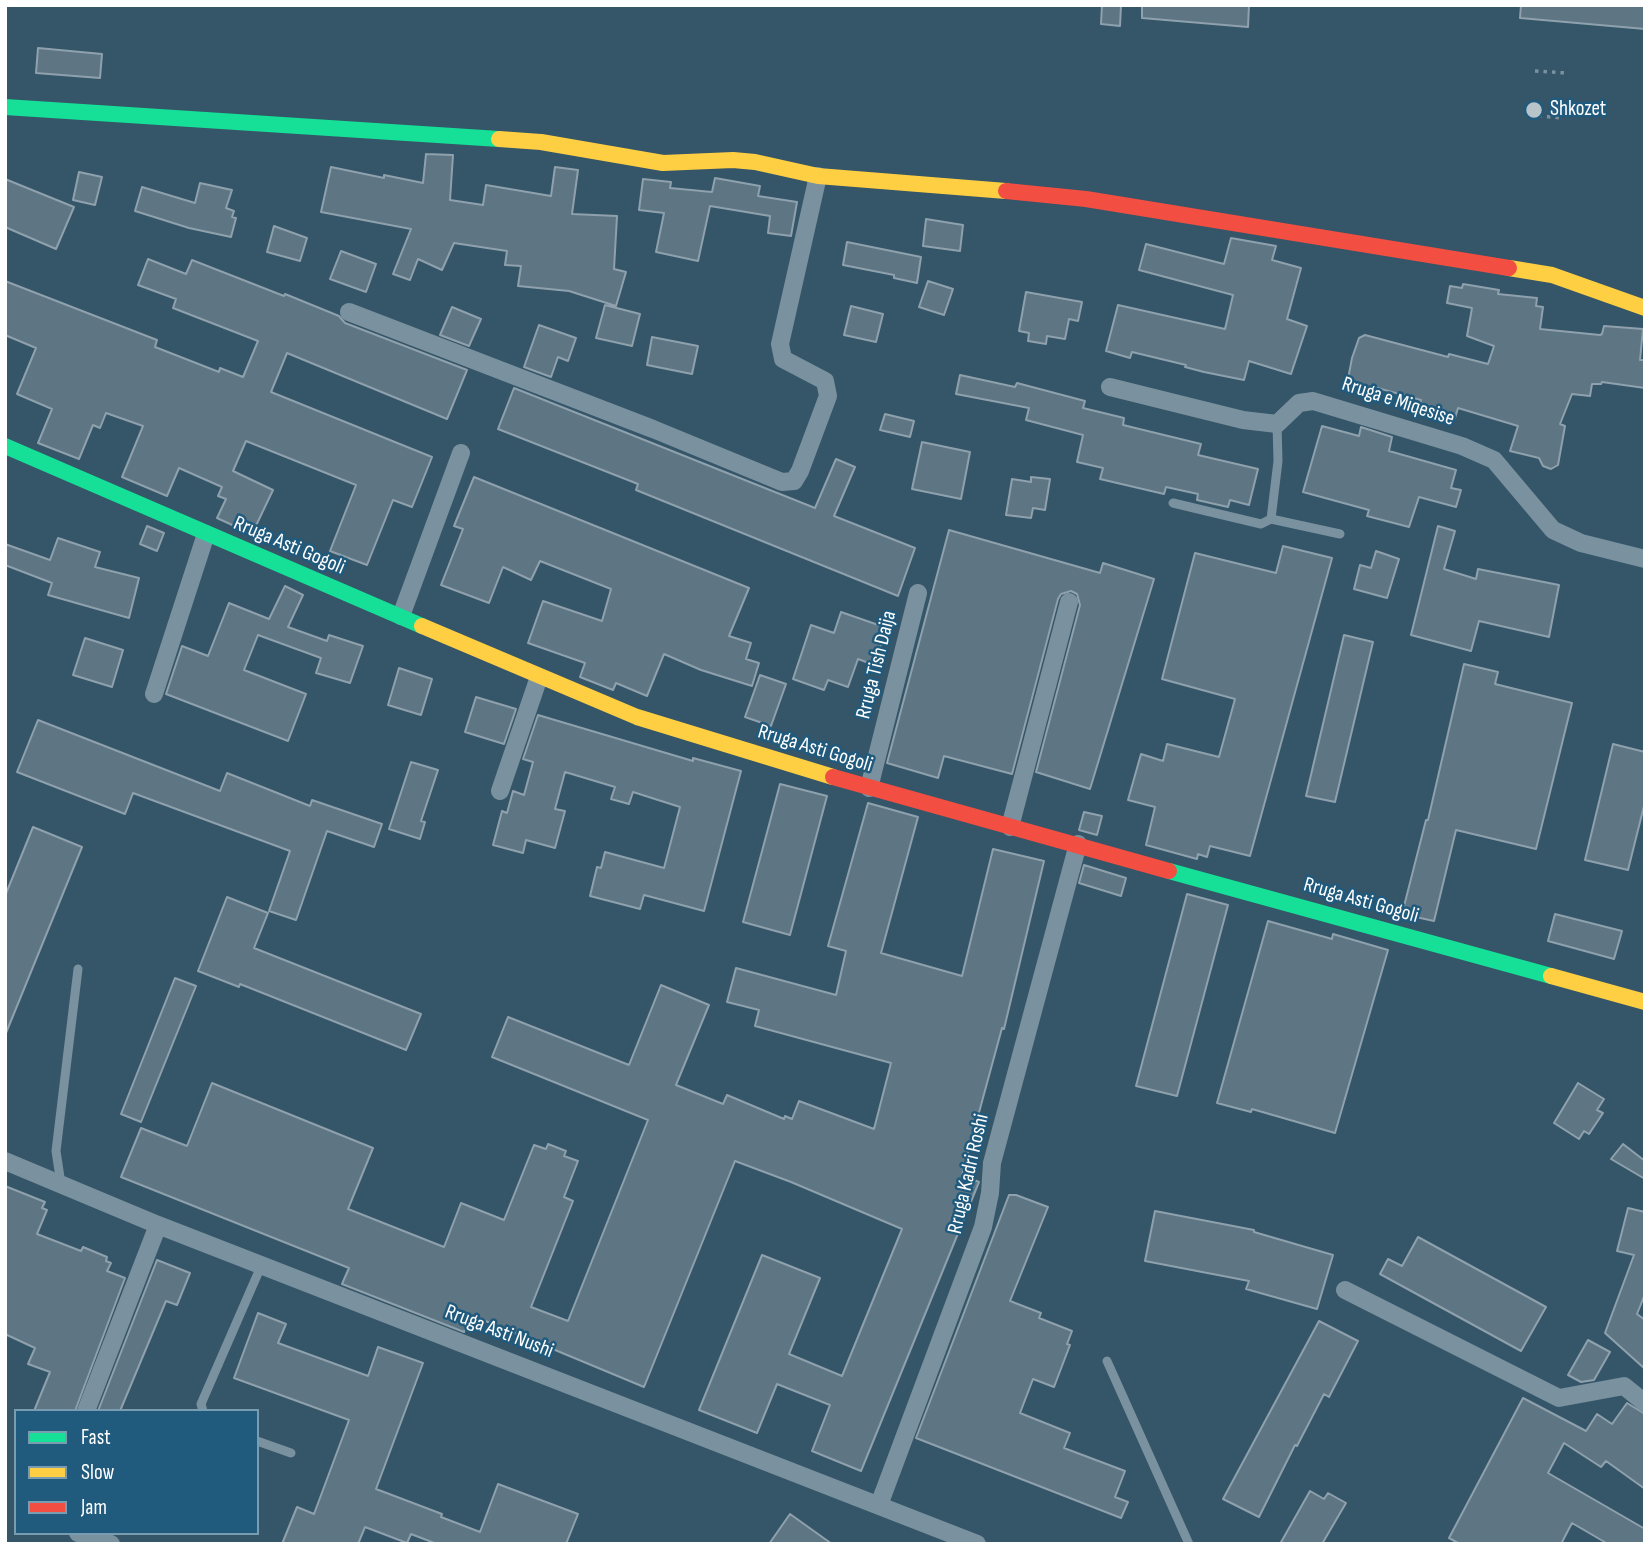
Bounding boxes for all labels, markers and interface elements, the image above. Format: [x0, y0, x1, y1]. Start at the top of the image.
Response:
place label: Shkozet [1550, 97, 1606, 123]
marker: Shkozet [1524, 100, 1544, 120]
street label: Rruga e Miqesise [1339, 372, 1457, 432]
street label: Rruga Asti Gogoli [229, 511, 349, 581]
street label: Rruga Tish Daija [851, 608, 903, 722]
street label: Rruga Asti Gogoli [755, 720, 875, 778]
street label: Rruga Asti Gogoli [1300, 873, 1422, 929]
street label: Rruga Kadri Roshi [943, 1112, 995, 1236]
street label: Rruga Asti Nushi [441, 1300, 557, 1364]
legend [14, 1409, 259, 1535]
text: Fast [81, 1425, 111, 1450]
text: Slow [81, 1460, 114, 1485]
text: Jam [81, 1495, 107, 1520]

